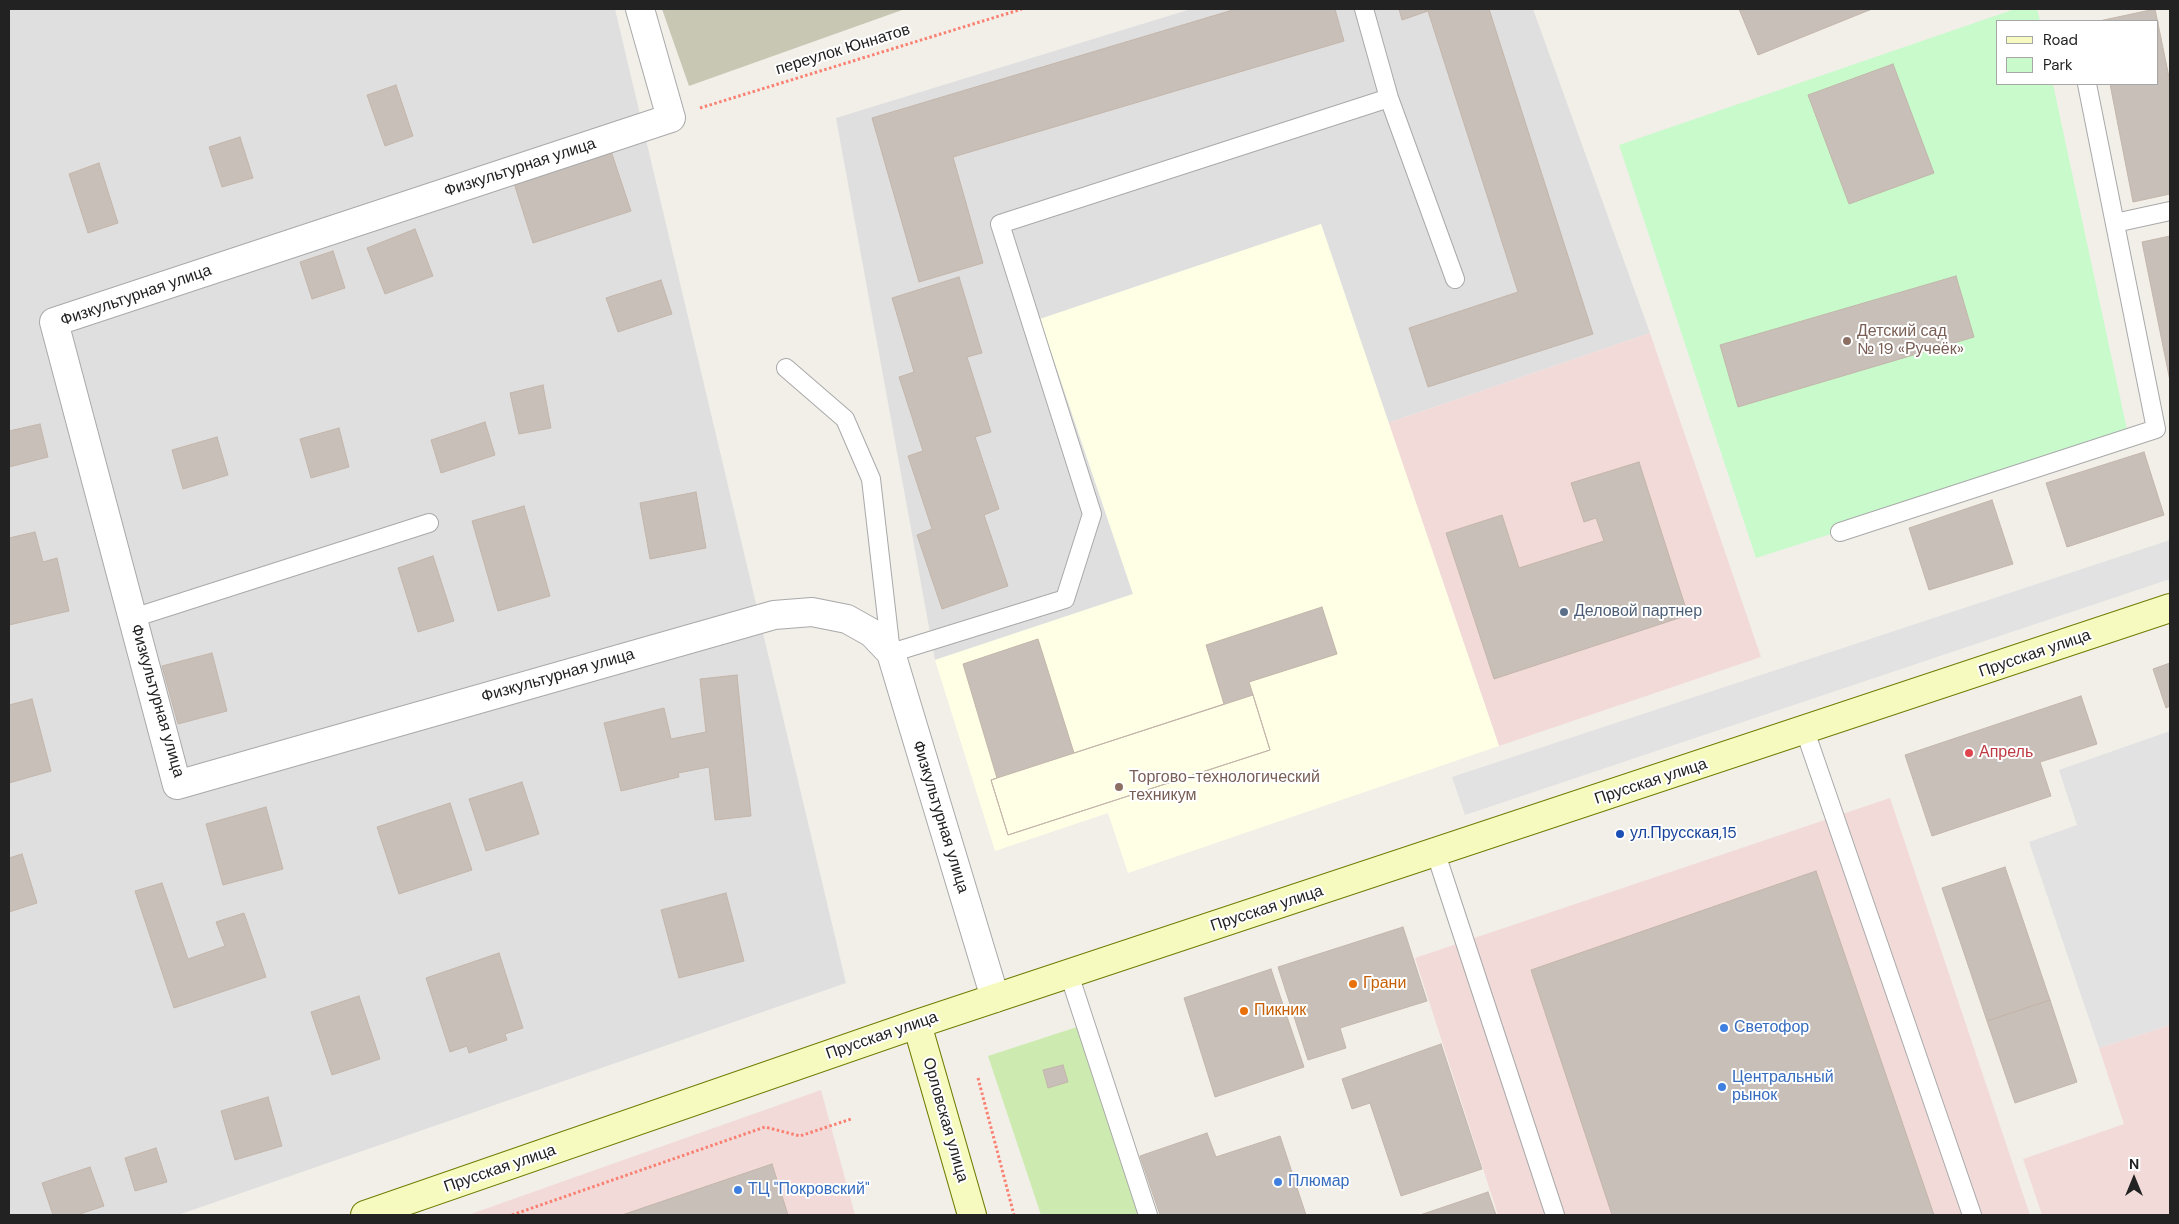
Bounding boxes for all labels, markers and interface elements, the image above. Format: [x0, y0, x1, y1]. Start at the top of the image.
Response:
street label: переулок Юннатов [774, 20, 912, 80]
legend [1996, 20, 2159, 85]
text: Road [2043, 30, 2078, 50]
text: Park [2043, 55, 2073, 75]
street label: Физкультурная улица [442, 134, 598, 202]
street label: Физкультурная улица [58, 261, 214, 331]
place label: Детский сад № 19 «Ручеёк» [1857, 322, 1964, 360]
marker: Детский сад № 19 «Ручеёк» [1841, 335, 1853, 347]
place label: Деловой партнер [1574, 602, 1702, 622]
marker: Деловой партнер [1558, 606, 1570, 618]
street label: Физкультурная улица [126, 622, 188, 780]
street label: Прусская улица [1976, 626, 2094, 682]
street label: Физкультурная улица [479, 645, 637, 707]
street label: Физкультурная улица [908, 738, 972, 896]
place label: Апрель [1979, 743, 2033, 763]
marker: Апрель [1963, 747, 1975, 759]
street label: Прусская улица [1592, 755, 1710, 809]
place label: Торгово-технологический техникум [1129, 768, 1320, 806]
marker: Торгово-технологический техникум [1113, 781, 1125, 793]
place label: ул.Прусская,15 [1630, 824, 1737, 844]
marker: ул.Прусская,15 [1614, 828, 1626, 840]
street label: Прусская улица [1208, 882, 1326, 936]
place label: Грани [1363, 974, 1406, 994]
marker: Грани [1347, 978, 1359, 990]
place label: Пикник [1254, 1001, 1306, 1021]
marker: Пикник [1238, 1005, 1250, 1017]
street label: Прусская улица [823, 1008, 941, 1064]
place label: Светофор [1734, 1018, 1809, 1038]
marker: Светофор [1718, 1022, 1730, 1034]
street label: Орловская улица [918, 1056, 972, 1184]
place label: Центральный рынок [1732, 1068, 1834, 1106]
marker: Центральный рынок [1716, 1081, 1728, 1093]
street label: Прусская улица [441, 1141, 559, 1197]
north arrow [2109, 1154, 2159, 1204]
text: N [2129, 1155, 2139, 1173]
place label: Плюмар [1288, 1172, 1349, 1192]
marker: Плюмар [1272, 1176, 1284, 1188]
place label: ТЦ "Покровский" [748, 1180, 870, 1200]
marker: ТЦ "Покровский" [732, 1184, 744, 1196]

